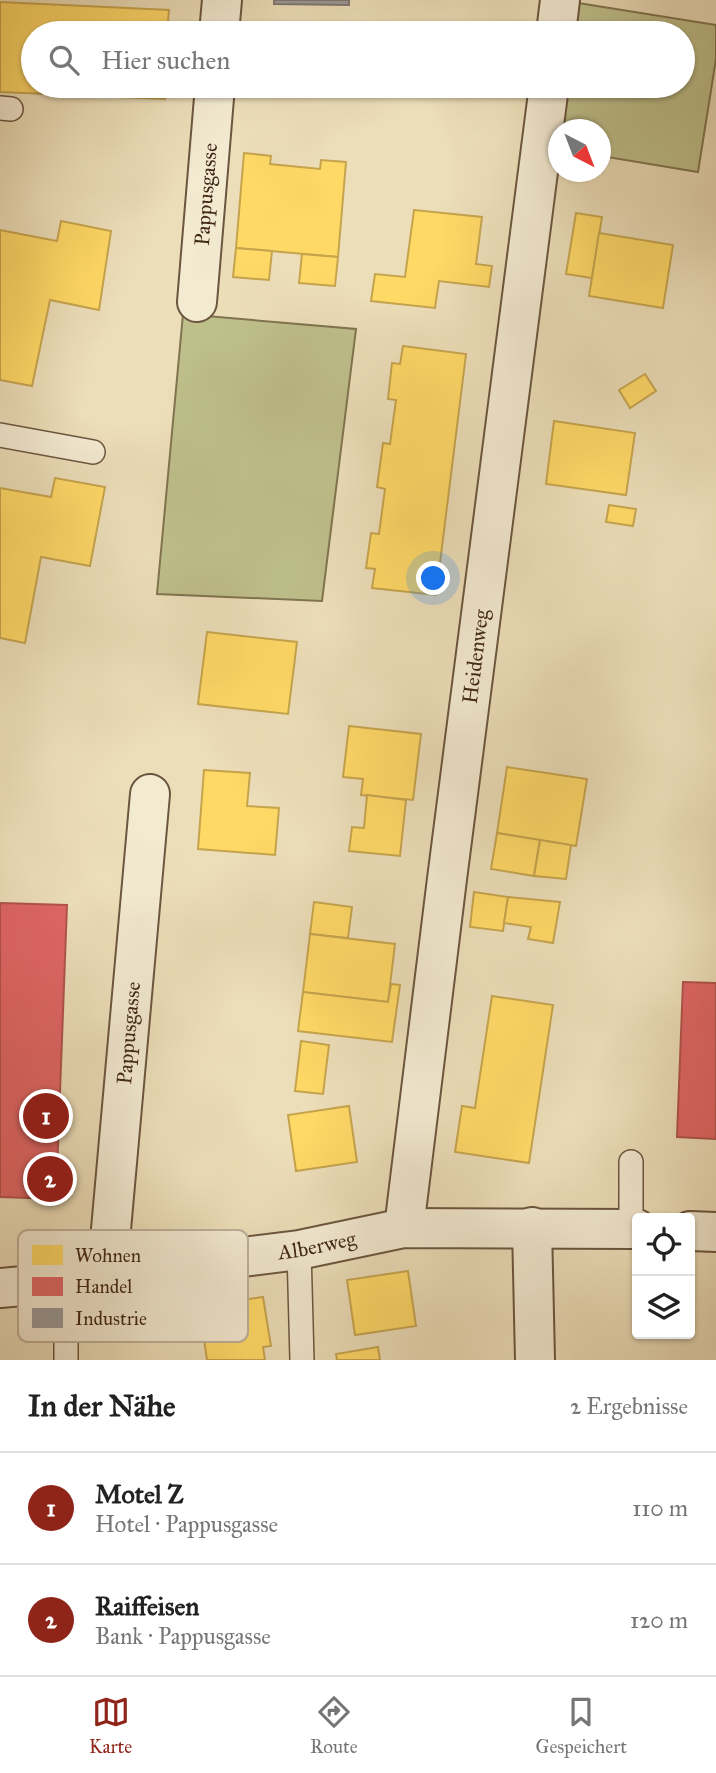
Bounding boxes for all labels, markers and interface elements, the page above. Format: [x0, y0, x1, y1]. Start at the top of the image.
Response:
search box [21, 21, 695, 98]
icon: search [45, 41, 83, 79]
text: Hier suchen [101, 44, 230, 76]
north arrow [548, 119, 611, 182]
street label: Pappusgasse [189, 142, 223, 247]
your location [416, 561, 450, 595]
street label: Heidenweg [457, 608, 495, 705]
street label: Pappusgasse [111, 980, 146, 1086]
pin: 1 [23, 1090, 69, 1142]
pin: 2 [27, 1153, 73, 1205]
map controls [632, 1213, 695, 1339]
button: locate [632, 1213, 695, 1276]
street label: Alberweg [276, 1225, 359, 1266]
legend [18, 1230, 248, 1342]
text: Wohnen [75, 1244, 141, 1267]
text: Handel [75, 1275, 133, 1298]
button: layers [632, 1276, 695, 1339]
text: Industrie [75, 1307, 147, 1330]
text: In der Nähe [28, 1388, 176, 1424]
text: 2 Ergebnisse [570, 1392, 688, 1420]
text: Motel Z [95, 1478, 184, 1510]
text: 1 [46, 1494, 56, 1522]
text: 110 m [632, 1494, 688, 1522]
text: Hotel · Pappusgasse [95, 1510, 278, 1538]
text: Raiffeisen [95, 1590, 199, 1622]
text: 2 [45, 1606, 57, 1634]
text: 120 m [630, 1606, 688, 1634]
text: Bank · Pappusgasse [95, 1622, 271, 1650]
tab: Karte [89, 1693, 132, 1758]
tab: Route [310, 1693, 358, 1758]
tab: Gespeichert [536, 1693, 627, 1758]

